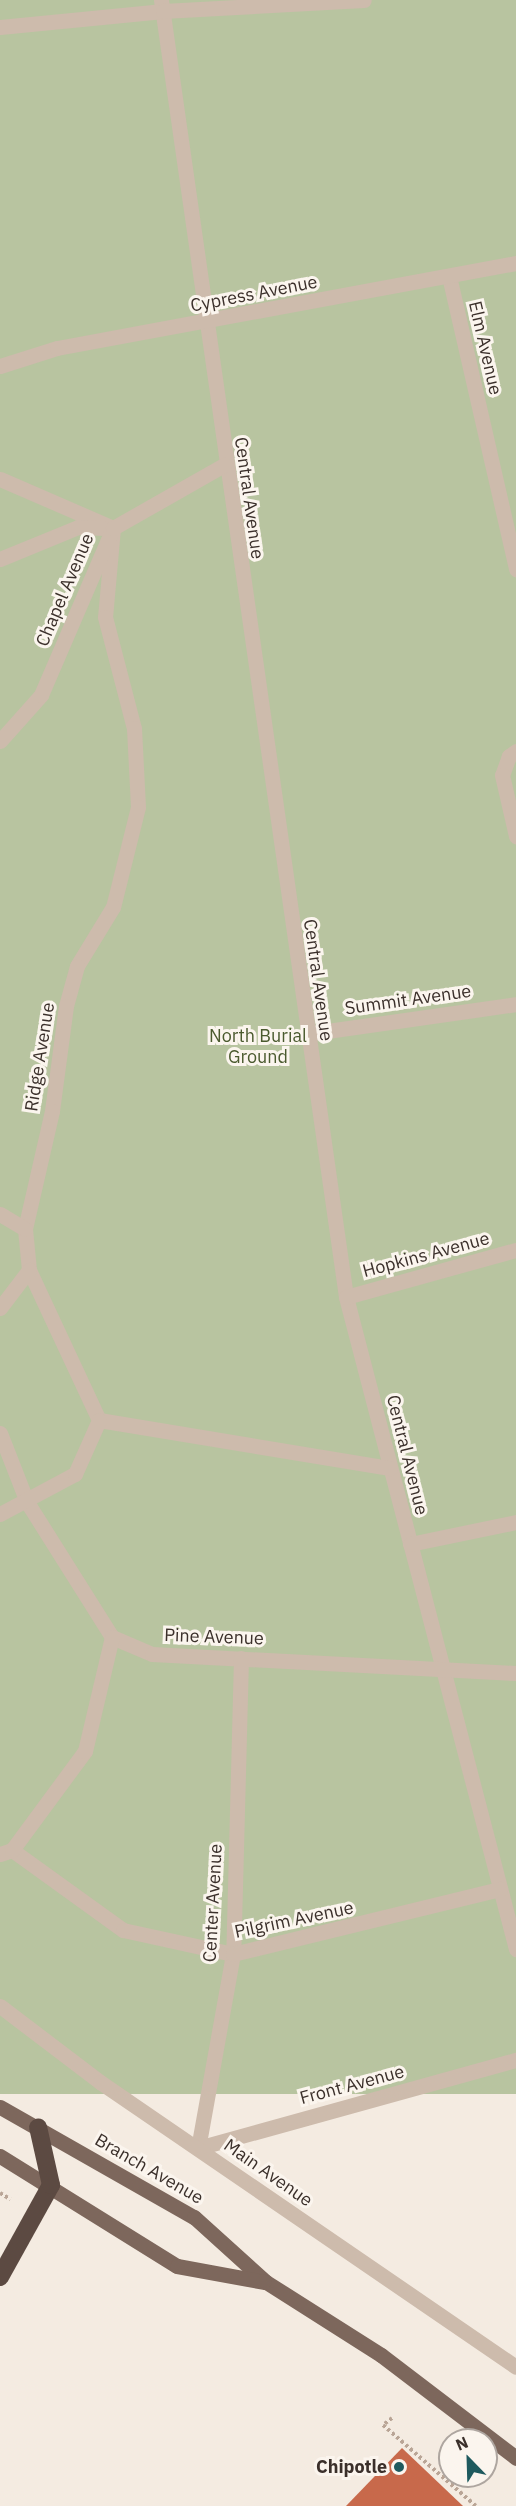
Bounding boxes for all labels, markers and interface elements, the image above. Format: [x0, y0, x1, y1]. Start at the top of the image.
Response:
street label: Cypress Avenue [189, 271, 319, 317]
street label: Elm Avenue [464, 299, 506, 397]
street label: Central Avenue [230, 436, 268, 560]
street label: Chapel Avenue [32, 530, 98, 650]
street label: Central Avenue [299, 918, 337, 1042]
street label: Summit Avenue [343, 980, 473, 1020]
street label: Ridge Avenue [21, 1001, 59, 1113]
park label: North Burial Ground [209, 1026, 307, 1068]
street label: Hopkins Avenue [360, 1228, 492, 1282]
street label: Central Avenue [382, 1393, 432, 1517]
street label: Pine Avenue [164, 1624, 264, 1650]
street label: Center Avenue [199, 1843, 227, 1963]
street label: Pilgrim Avenue [233, 1897, 355, 1943]
street label: Front Avenue [297, 2061, 407, 2109]
street label: Branch Avenue [91, 2129, 207, 2209]
street label: Main Avenue [219, 2135, 317, 2211]
north arrow [438, 2428, 498, 2488]
text: N [453, 2432, 471, 2455]
place label: Chipotle [316, 2456, 387, 2478]
marker: Chipotle [392, 2460, 406, 2474]

